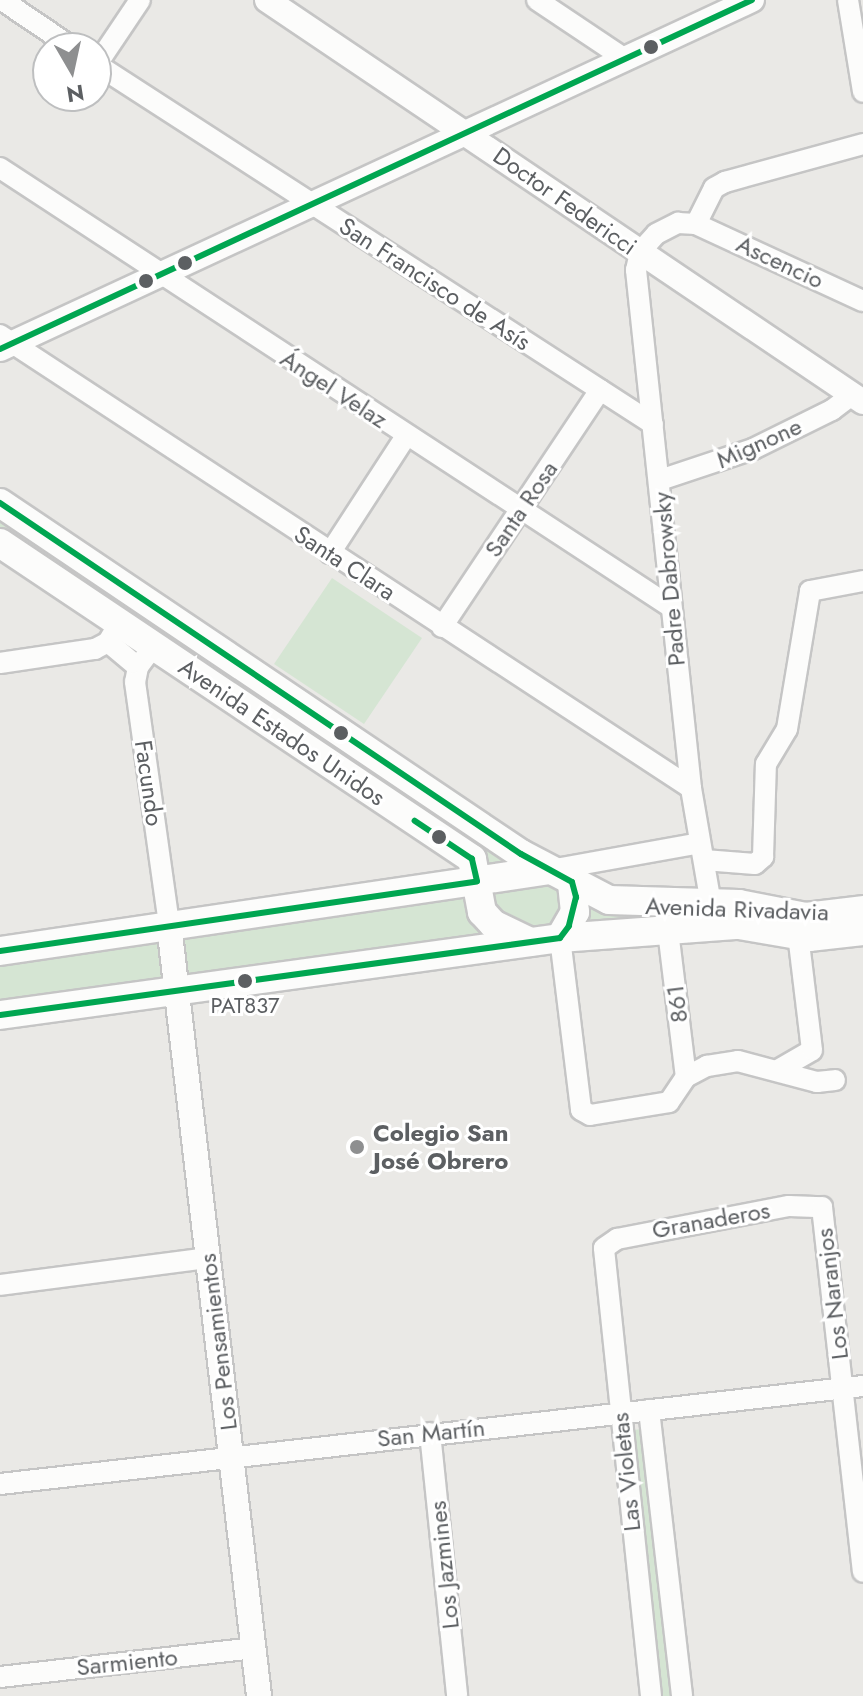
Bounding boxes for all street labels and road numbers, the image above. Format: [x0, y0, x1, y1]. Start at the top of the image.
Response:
street label: Doctor Federicci [488, 141, 642, 261]
street label: San Francisco de Asís [334, 211, 536, 357]
street label: Ascencio [732, 229, 828, 295]
street label: Ángel Velaz [275, 344, 393, 434]
street label: Mignone [712, 412, 806, 474]
street label: Santa Rosa [478, 456, 564, 562]
street label: Padre Dabrowsky [647, 491, 691, 667]
street label: Santa Clara [289, 520, 401, 606]
street label: Avenida Estados Unidos [173, 652, 391, 812]
street label: Facundo [129, 738, 169, 828]
street label: Avenida Rivadavia [645, 891, 829, 927]
street label: 861 [660, 984, 694, 1024]
street label: Granaderos [650, 1195, 772, 1245]
street label: Los Naranjos [810, 1227, 854, 1361]
street label: Los Pensamientos [193, 1252, 243, 1432]
street label: Las Violetas [605, 1411, 647, 1533]
street label: San Martín [376, 1413, 486, 1453]
street label: Los Jazmines [423, 1499, 465, 1631]
street label: Sarmiento [75, 1642, 179, 1682]

